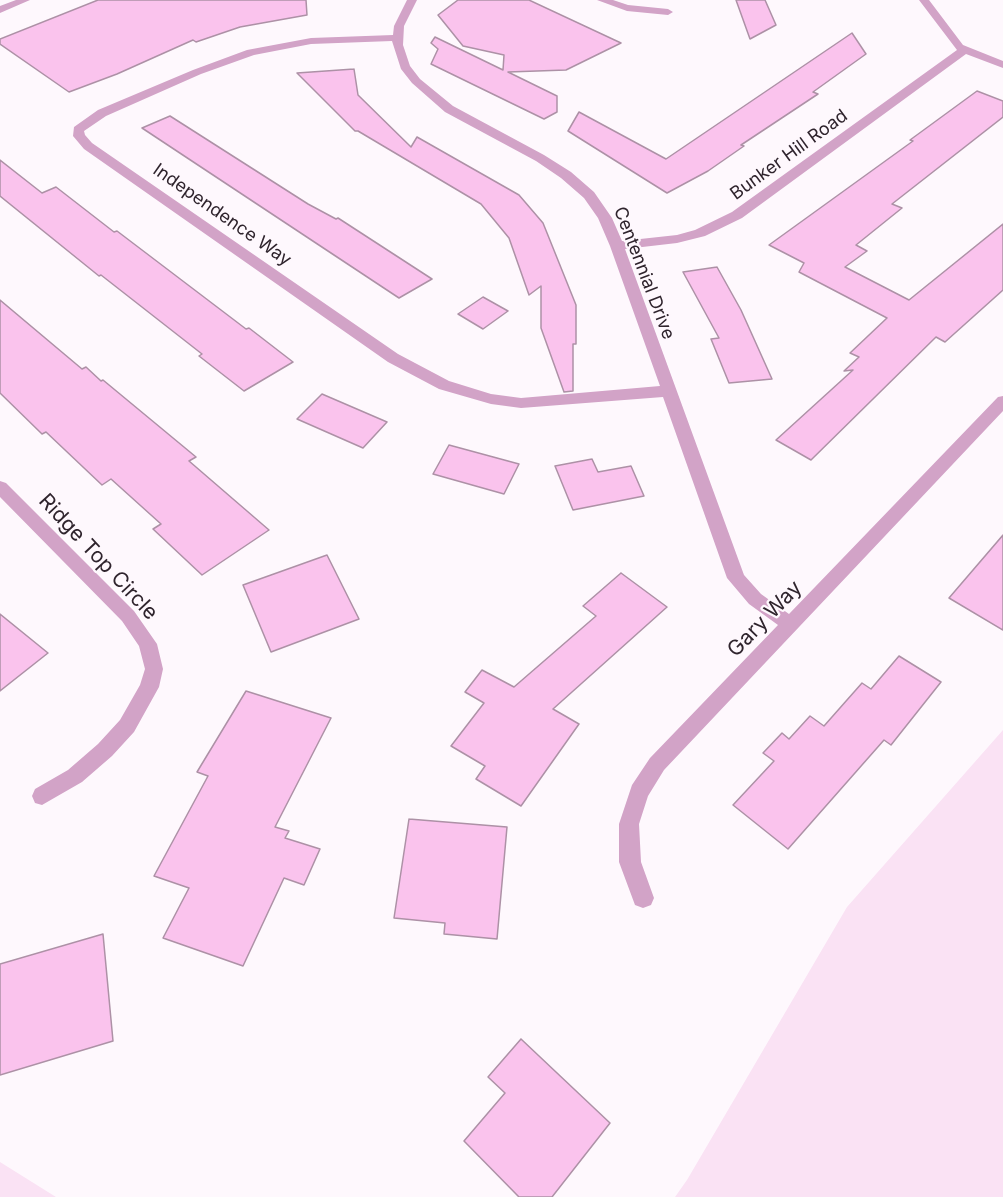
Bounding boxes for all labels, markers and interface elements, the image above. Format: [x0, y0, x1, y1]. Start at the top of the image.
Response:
street label: Bunker Hill Road [726, 105, 852, 205]
street label: Independence Way [149, 159, 295, 271]
street label: Centennial Drive [609, 204, 679, 342]
street label: Ridge Top Circle [33, 489, 163, 625]
street label: Gary Way [722, 576, 808, 662]

